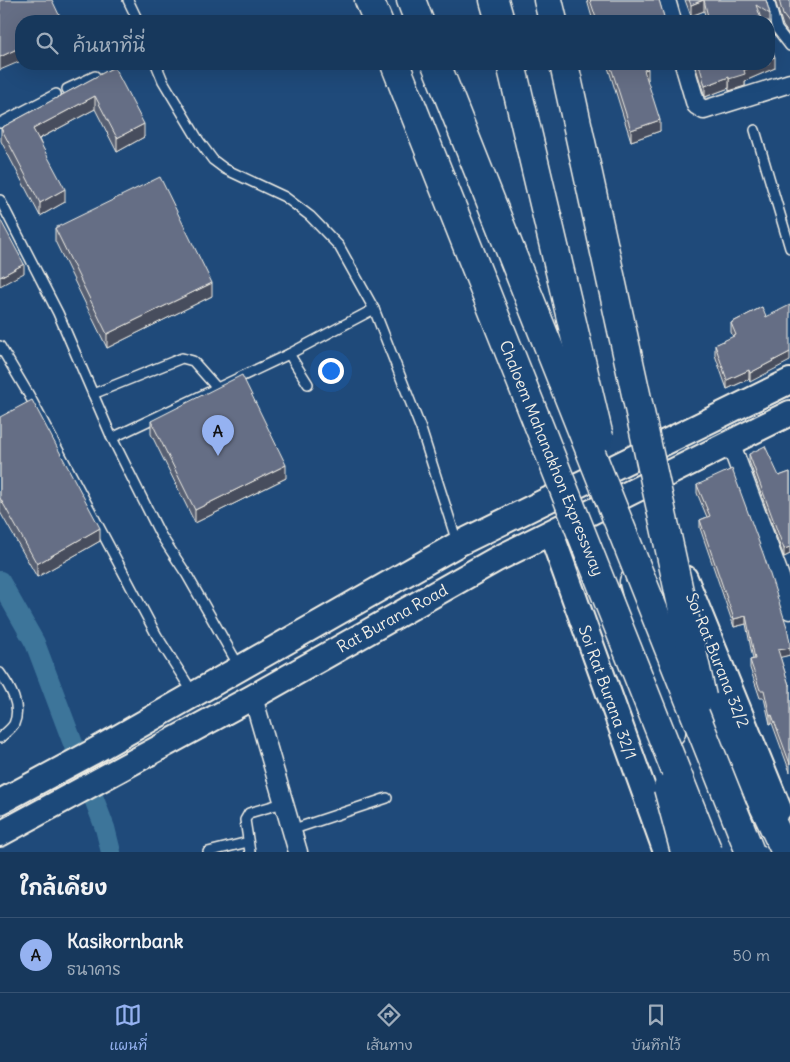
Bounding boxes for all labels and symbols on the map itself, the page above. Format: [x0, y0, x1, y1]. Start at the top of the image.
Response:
street label: Chaloem Mahanakhon Expressway [495, 337, 609, 579]
your location [318, 358, 344, 384]
pin: A [202, 415, 234, 456]
street label: Rat Burana Road [333, 579, 451, 657]
street label: Soi Rat Burana 32/2 [682, 590, 754, 731]
street label: Soi Rat Burana 32/1 [574, 622, 642, 762]

